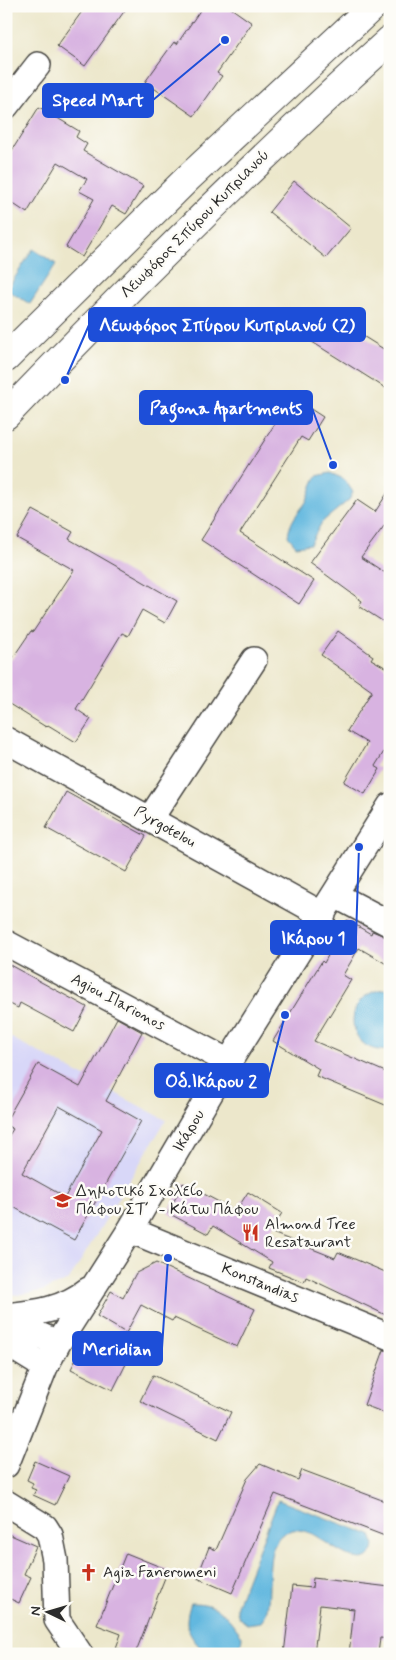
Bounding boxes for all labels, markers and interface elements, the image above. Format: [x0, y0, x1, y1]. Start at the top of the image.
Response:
callout: Speed Mart [43, 84, 153, 117]
text: Speed Mart [52, 89, 144, 113]
street label: Λεωφόρος Σπύρου Κυπριανού [116, 145, 274, 303]
callout: Λεωφόρος Σπύρου Κυπριανού (2) [89, 308, 365, 341]
text: Λεωφόρος Σπύρου Κυπριανού (2) [99, 314, 356, 338]
callout: Pagona Apartments [140, 391, 312, 424]
text: Pagona Apartments [150, 397, 302, 423]
street label: Pyrgotelou [130, 801, 200, 853]
callout: Ικάρου 1 [271, 921, 356, 954]
text: Ικάρου 1 [281, 927, 345, 951]
street label: Agiou Ilarionos [67, 968, 169, 1036]
callout: Οδ.Ικάρου 2 [155, 1064, 268, 1097]
text: Οδ.Ικάρου 2 [165, 1070, 257, 1094]
street label: Ικάρου [168, 1106, 210, 1156]
place label: Δημοτικό Σχολείο Πάφου ΣΤ΄ - Κάτω Πάφου [76, 1181, 258, 1220]
school or university icon: Δημοτικό Σχολείο Πάφου ΣΤ΄ - Κάτω Πάφου [52, 1190, 72, 1210]
place label: Almond Tree Resataurant [265, 1214, 356, 1253]
restaurant icon: Almond Tree Resataurant [241, 1223, 261, 1243]
street label: Konstandias [218, 1258, 302, 1308]
callout: Meridian [73, 1332, 162, 1365]
text: Meridian [83, 1338, 151, 1362]
church icon: Agia Faneromeni [79, 1562, 99, 1582]
place label: Agia Faneromeni [103, 1562, 216, 1583]
north arrow [22, 1588, 72, 1638]
text: N [27, 1606, 45, 1616]

